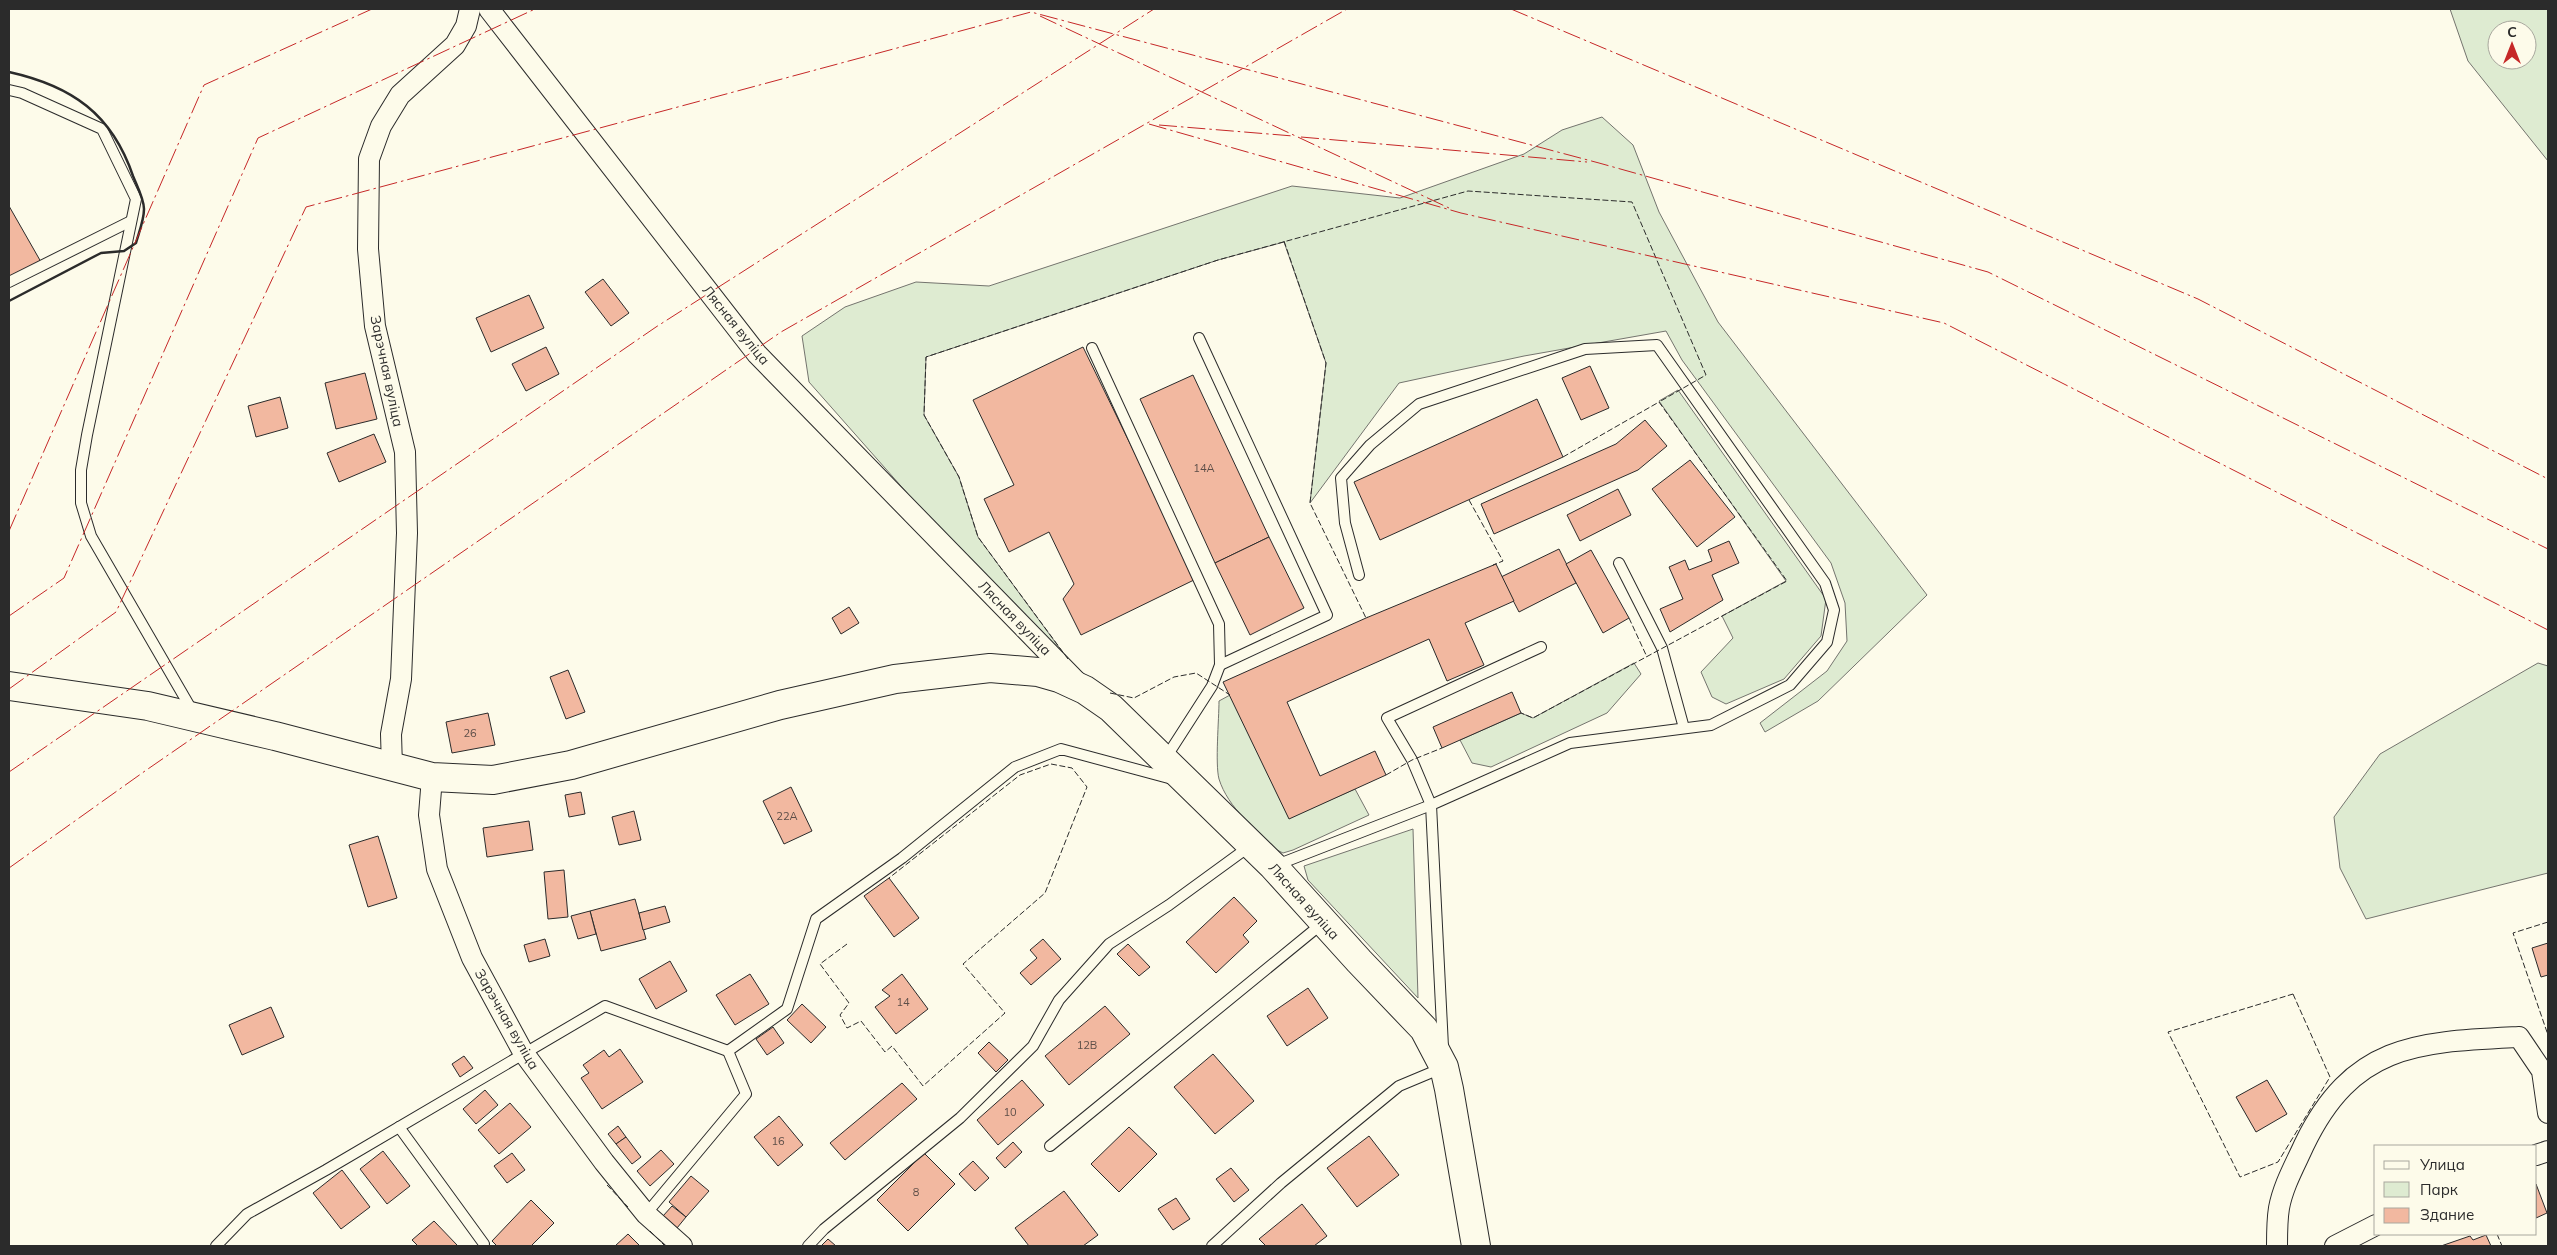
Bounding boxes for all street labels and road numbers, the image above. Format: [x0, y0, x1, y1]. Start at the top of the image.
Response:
street label: Лясная вуліца [698, 281, 774, 369]
street label: Зарэчная вуліца [366, 314, 408, 428]
street label: Лясная вуліца [975, 577, 1055, 659]
street label: Лясная вуліца [1265, 859, 1343, 943]
street label: Зарэчная вуліца [471, 965, 543, 1073]

